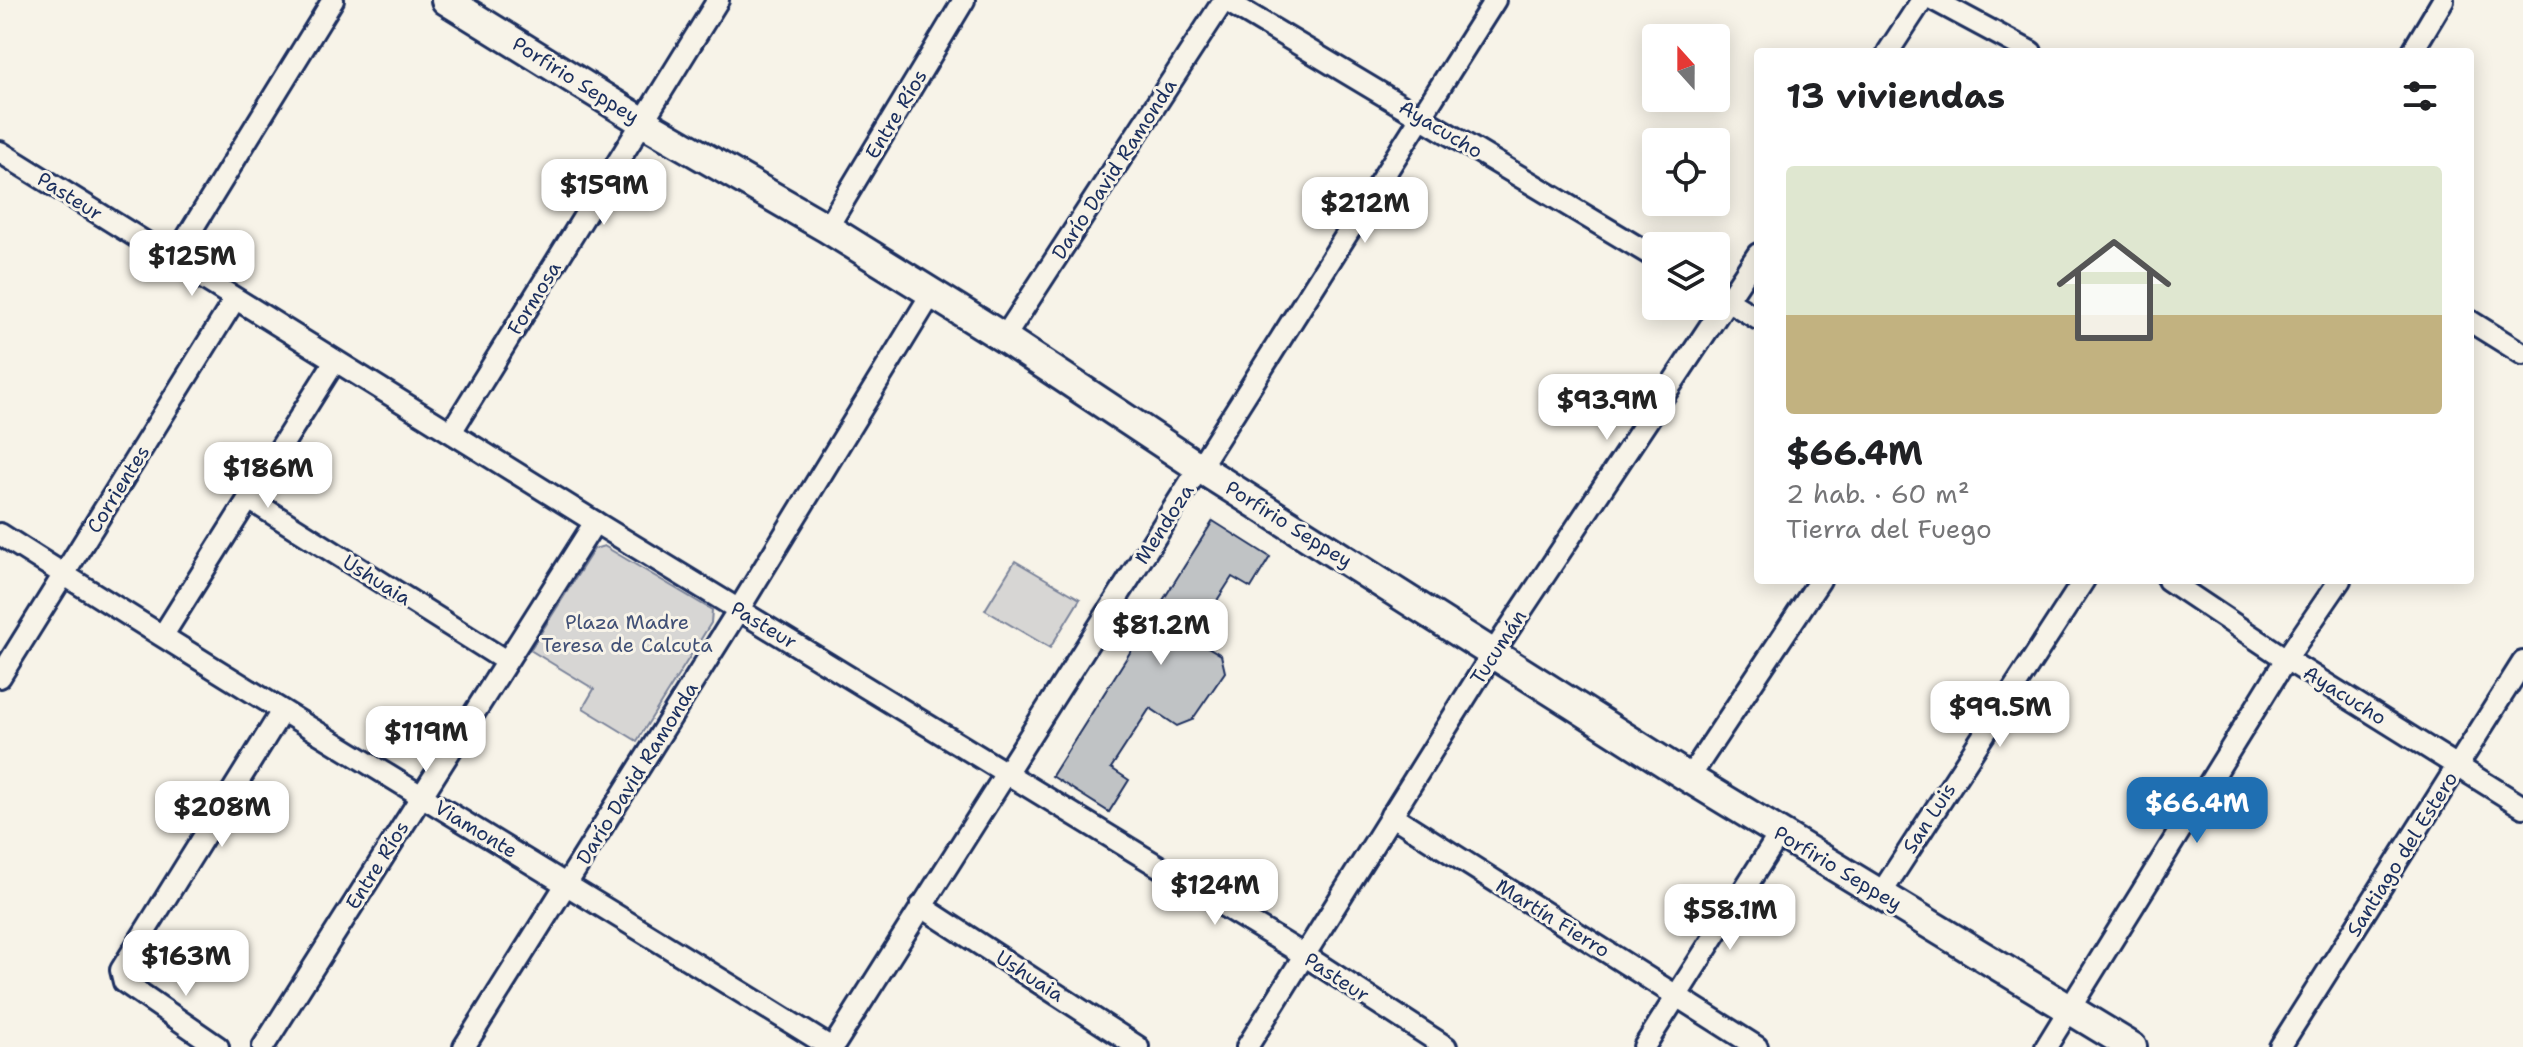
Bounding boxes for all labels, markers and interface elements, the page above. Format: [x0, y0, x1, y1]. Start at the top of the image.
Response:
north arrow [1642, 24, 1730, 112]
map controls [1642, 24, 1730, 320]
street label: Porfirio Seppey [508, 31, 644, 129]
street label: Entre Ríos [859, 64, 933, 164]
street label: Darío David Ramonda [1046, 73, 1182, 264]
text: 13 viviendas [1786, 73, 2005, 119]
icon: filters [2398, 74, 2442, 118]
street label: Ayacucho [1394, 94, 1488, 164]
button: locate [1642, 128, 1730, 216]
pin: $159M [548, 159, 660, 227]
street label: Pasteur [32, 166, 108, 226]
text: $159M [559, 167, 649, 202]
pin: $212M [1309, 177, 1421, 245]
text: $212M [1320, 185, 1410, 220]
icon: home [2042, 218, 2186, 362]
pin: $125M [136, 230, 248, 298]
button: layers [1642, 232, 1730, 320]
text: $125M [148, 238, 236, 273]
street label: Formosa [501, 256, 567, 340]
pin: $93.9M [1542, 374, 1672, 442]
text: $93.9M [1556, 382, 1658, 417]
text: $66.4M [1786, 430, 1923, 476]
street label: Corrientes [81, 440, 155, 538]
pin: $186M [212, 442, 324, 510]
text: $186M [222, 450, 314, 485]
street label: Porfirio Seppey [1221, 475, 1357, 573]
text: 2 hab. · 60 m² [1786, 476, 1970, 511]
street label: Mendoza [1128, 479, 1200, 569]
text: Tierra del Fuego [1786, 511, 1992, 546]
street label: Ushuaia [338, 549, 417, 612]
street label: Pasteur [726, 595, 802, 655]
pin: $81.2M [1096, 599, 1226, 667]
street label: Tucumán [1464, 605, 1532, 689]
text: $81.2M [1112, 607, 1210, 642]
park label: Plaza Madre Teresa de Calcuta [541, 609, 713, 658]
street label: Ayacucho [2299, 659, 2391, 731]
street label: Darío David Ramonda [570, 676, 704, 869]
pin: $99.5M [1935, 681, 2065, 749]
text: $99.5M [1948, 689, 2052, 724]
pin: $119M [370, 706, 482, 774]
text: $119M [384, 714, 468, 749]
street label: Santiago del Estero [2341, 767, 2463, 941]
pin: $66.4M [2132, 777, 2262, 845]
street label: San Luis [1897, 778, 1961, 858]
pin: $208M [166, 781, 278, 849]
text: $66.4M [2145, 785, 2249, 820]
text: $208M [173, 789, 271, 824]
street label: Viamonte [430, 794, 522, 864]
street label: Entre Ríos [340, 816, 414, 914]
street label: Porfirio Seppey [1769, 820, 1907, 916]
pin: $124M [1159, 859, 1271, 927]
text: $124M [1170, 867, 1260, 902]
street label: Martín Fierro [1491, 873, 1615, 963]
pin: $58.1M [1665, 884, 1795, 952]
text: $58.1M [1682, 892, 1778, 927]
pin: $163M [130, 930, 242, 998]
text: $163M [141, 938, 231, 973]
street label: Ushuaia [991, 944, 1070, 1008]
street label: Pasteur [1299, 946, 1375, 1008]

